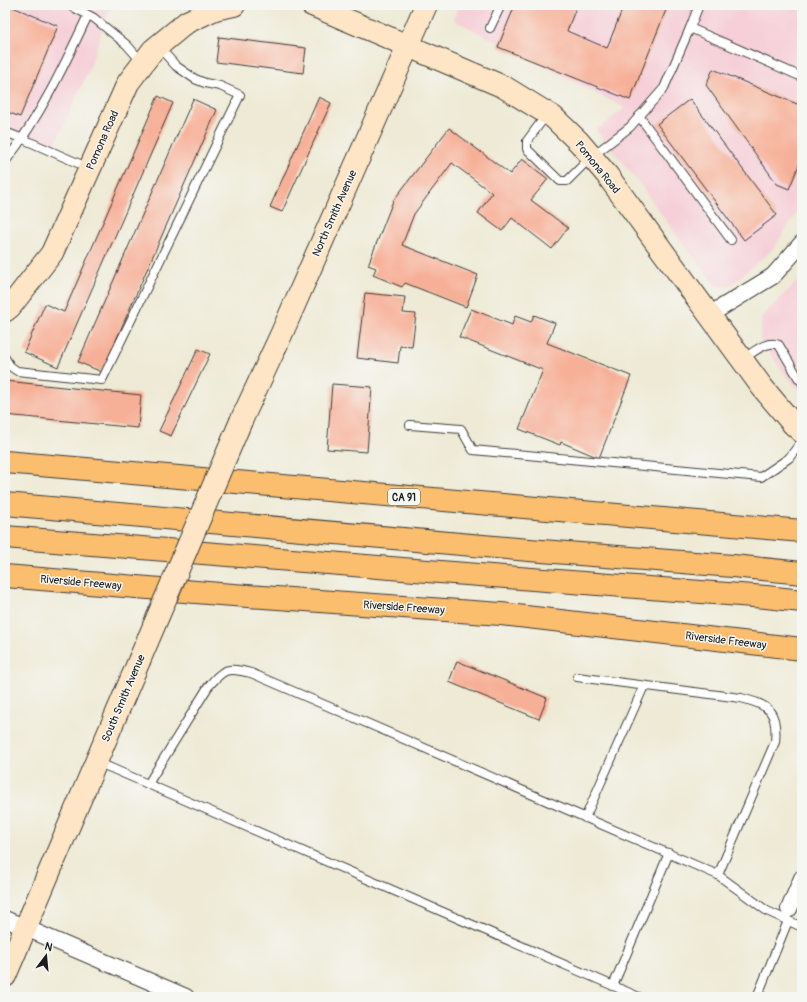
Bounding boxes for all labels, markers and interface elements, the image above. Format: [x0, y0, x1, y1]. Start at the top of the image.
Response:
street label: Pomona Road [84, 108, 121, 172]
street label: Pomona Road [573, 138, 623, 196]
street label: North Smith Avenue [310, 167, 360, 258]
road number: CA 91 [388, 489, 420, 505]
street label: Riverside Freeway [40, 572, 122, 593]
street label: Riverside Freeway [363, 598, 445, 617]
street label: Riverside Freeway [685, 629, 768, 652]
street label: South Smith Avenue [99, 652, 148, 744]
north arrow [26, 936, 66, 976]
text: N [43, 940, 55, 954]

